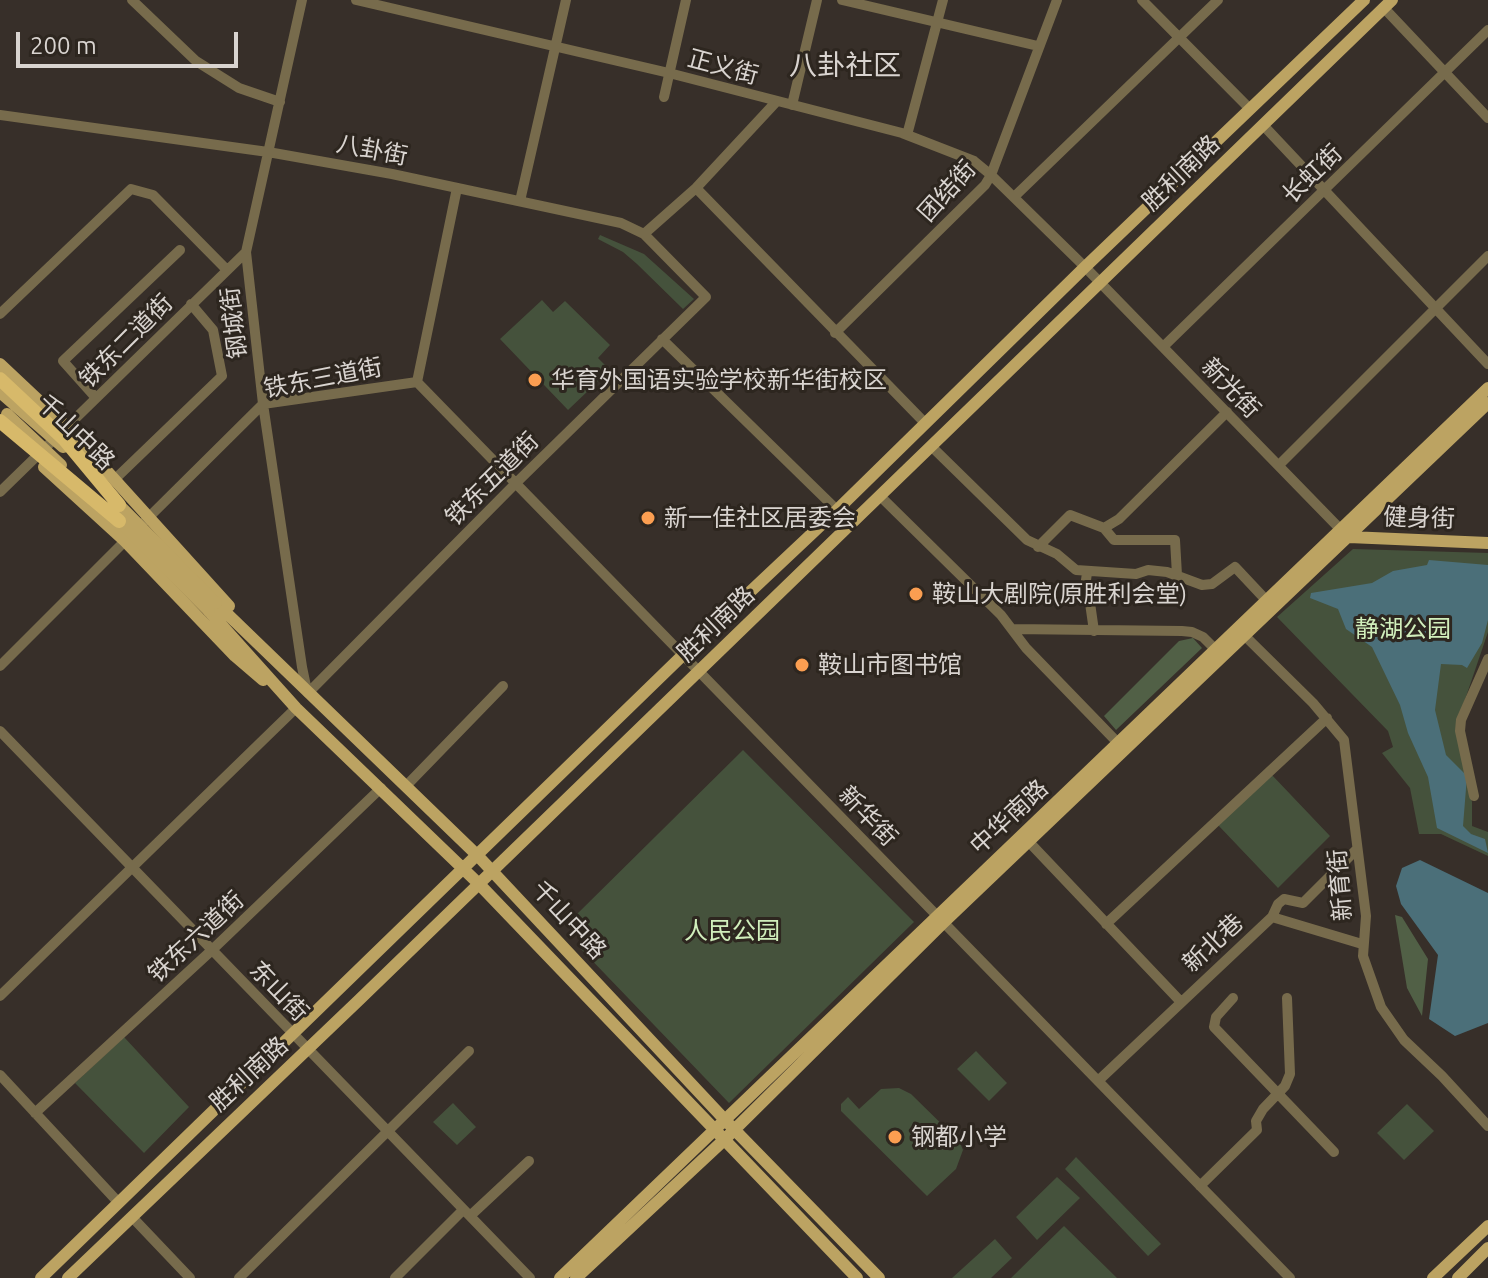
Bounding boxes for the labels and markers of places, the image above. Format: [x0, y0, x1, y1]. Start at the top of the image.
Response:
place label: 华育外国语实验学校新华街校区 [551, 366, 887, 394]
marker: 华育外国语实验学校新华街校区 [526, 371, 544, 389]
place label: 新一佳社区居委会 [664, 504, 856, 532]
marker: 新一佳社区居委会 [639, 509, 657, 527]
place label: 鞍山大剧院(原胜利会堂) [932, 580, 1187, 608]
marker: 鞍山大剧院(原胜利会堂) [907, 585, 925, 603]
place label: 鞍山市图书馆 [818, 651, 962, 679]
marker: 鞍山市图书馆 [793, 656, 811, 674]
place label: 钢都小学 [911, 1123, 1007, 1151]
marker: 钢都小学 [886, 1128, 904, 1146]

